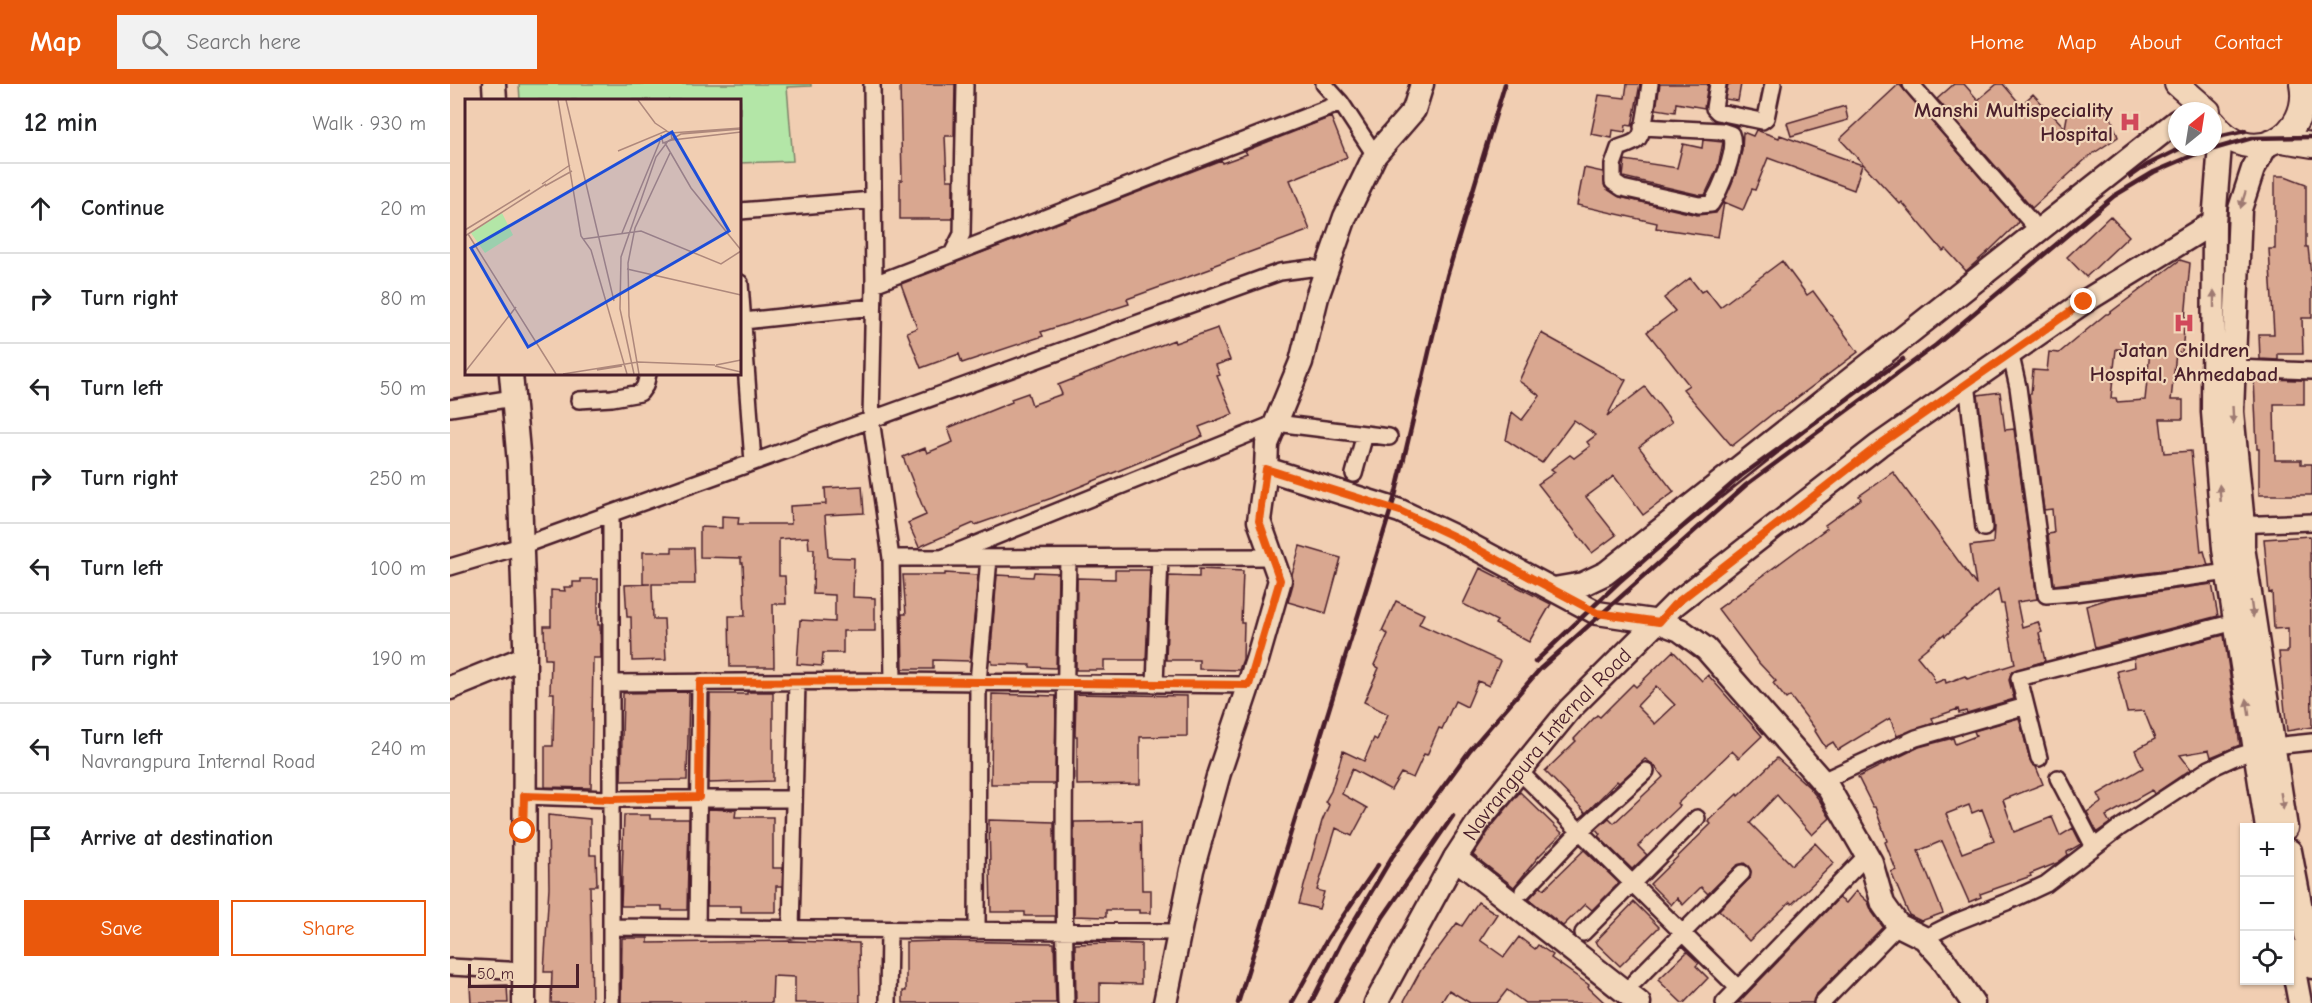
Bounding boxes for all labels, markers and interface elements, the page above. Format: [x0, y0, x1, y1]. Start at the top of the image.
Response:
search box [117, 15, 537, 69]
text: Map [30, 26, 81, 58]
icon: search [138, 26, 171, 59]
text: Search here [186, 29, 301, 55]
text: Home [1970, 30, 2024, 54]
text: Map [2057, 30, 2097, 54]
text: About [2130, 30, 2181, 54]
text: Contact [2214, 30, 2282, 54]
place label: Manshi Multispeciality Hospital [1914, 98, 2113, 146]
inset map [465, 99, 741, 375]
north arrow [2168, 102, 2222, 156]
text: 12 min [24, 108, 98, 138]
hospital icon: Manshi Multispeciality Hospital [2118, 110, 2142, 134]
text: Walk · 930 m [313, 112, 426, 135]
one-way arrow [2238, 191, 2247, 209]
icon: ahead [24, 192, 57, 225]
text: Continue [81, 195, 164, 221]
text: 20 m [380, 197, 426, 220]
icon: right [24, 282, 57, 315]
text: Turn right [81, 285, 178, 311]
text: 80 m [380, 287, 426, 310]
route end [2070, 288, 2096, 314]
one-way arrow [2209, 289, 2219, 308]
hospital icon: Jatan Children Hospital, Ahmedabad [2172, 311, 2196, 335]
place label: Jatan Children Hospital, Ahmedabad [2090, 338, 2278, 386]
icon: left [24, 372, 57, 405]
text: Turn left [81, 375, 163, 401]
text: 50 m [380, 377, 426, 400]
one-way arrow [2228, 405, 2238, 424]
icon: right [24, 462, 57, 495]
text: Turn right [81, 465, 178, 491]
text: 250 m [369, 467, 426, 490]
one-way arrow [2215, 484, 2225, 503]
icon: left [24, 552, 57, 585]
text: Turn left [81, 555, 163, 581]
text: 100 m [371, 557, 426, 580]
one-way arrow [2248, 599, 2257, 618]
icon: right [24, 642, 57, 675]
street label: Navrangpura Internal Road [1458, 643, 1636, 845]
text: Turn right [81, 645, 178, 671]
text: 190 m [372, 647, 426, 670]
one-way arrow [2243, 698, 2252, 717]
text: Turn left [81, 724, 163, 750]
icon: left [24, 732, 57, 765]
text: 240 m [371, 737, 426, 760]
text: Navrangpura Internal Road [81, 750, 315, 773]
one-way arrow [2277, 792, 2286, 811]
route start [509, 817, 535, 843]
icon: arrive [24, 822, 57, 855]
map controls [2240, 823, 2294, 985]
button: + [2240, 823, 2294, 877]
text: Arrive at destination [81, 825, 273, 851]
button: − [2240, 877, 2294, 931]
button: Save [24, 900, 219, 956]
button: Share [231, 900, 426, 956]
button: locate [2240, 931, 2294, 985]
scale bar [468, 961, 579, 988]
text: 50 m [477, 965, 514, 983]

